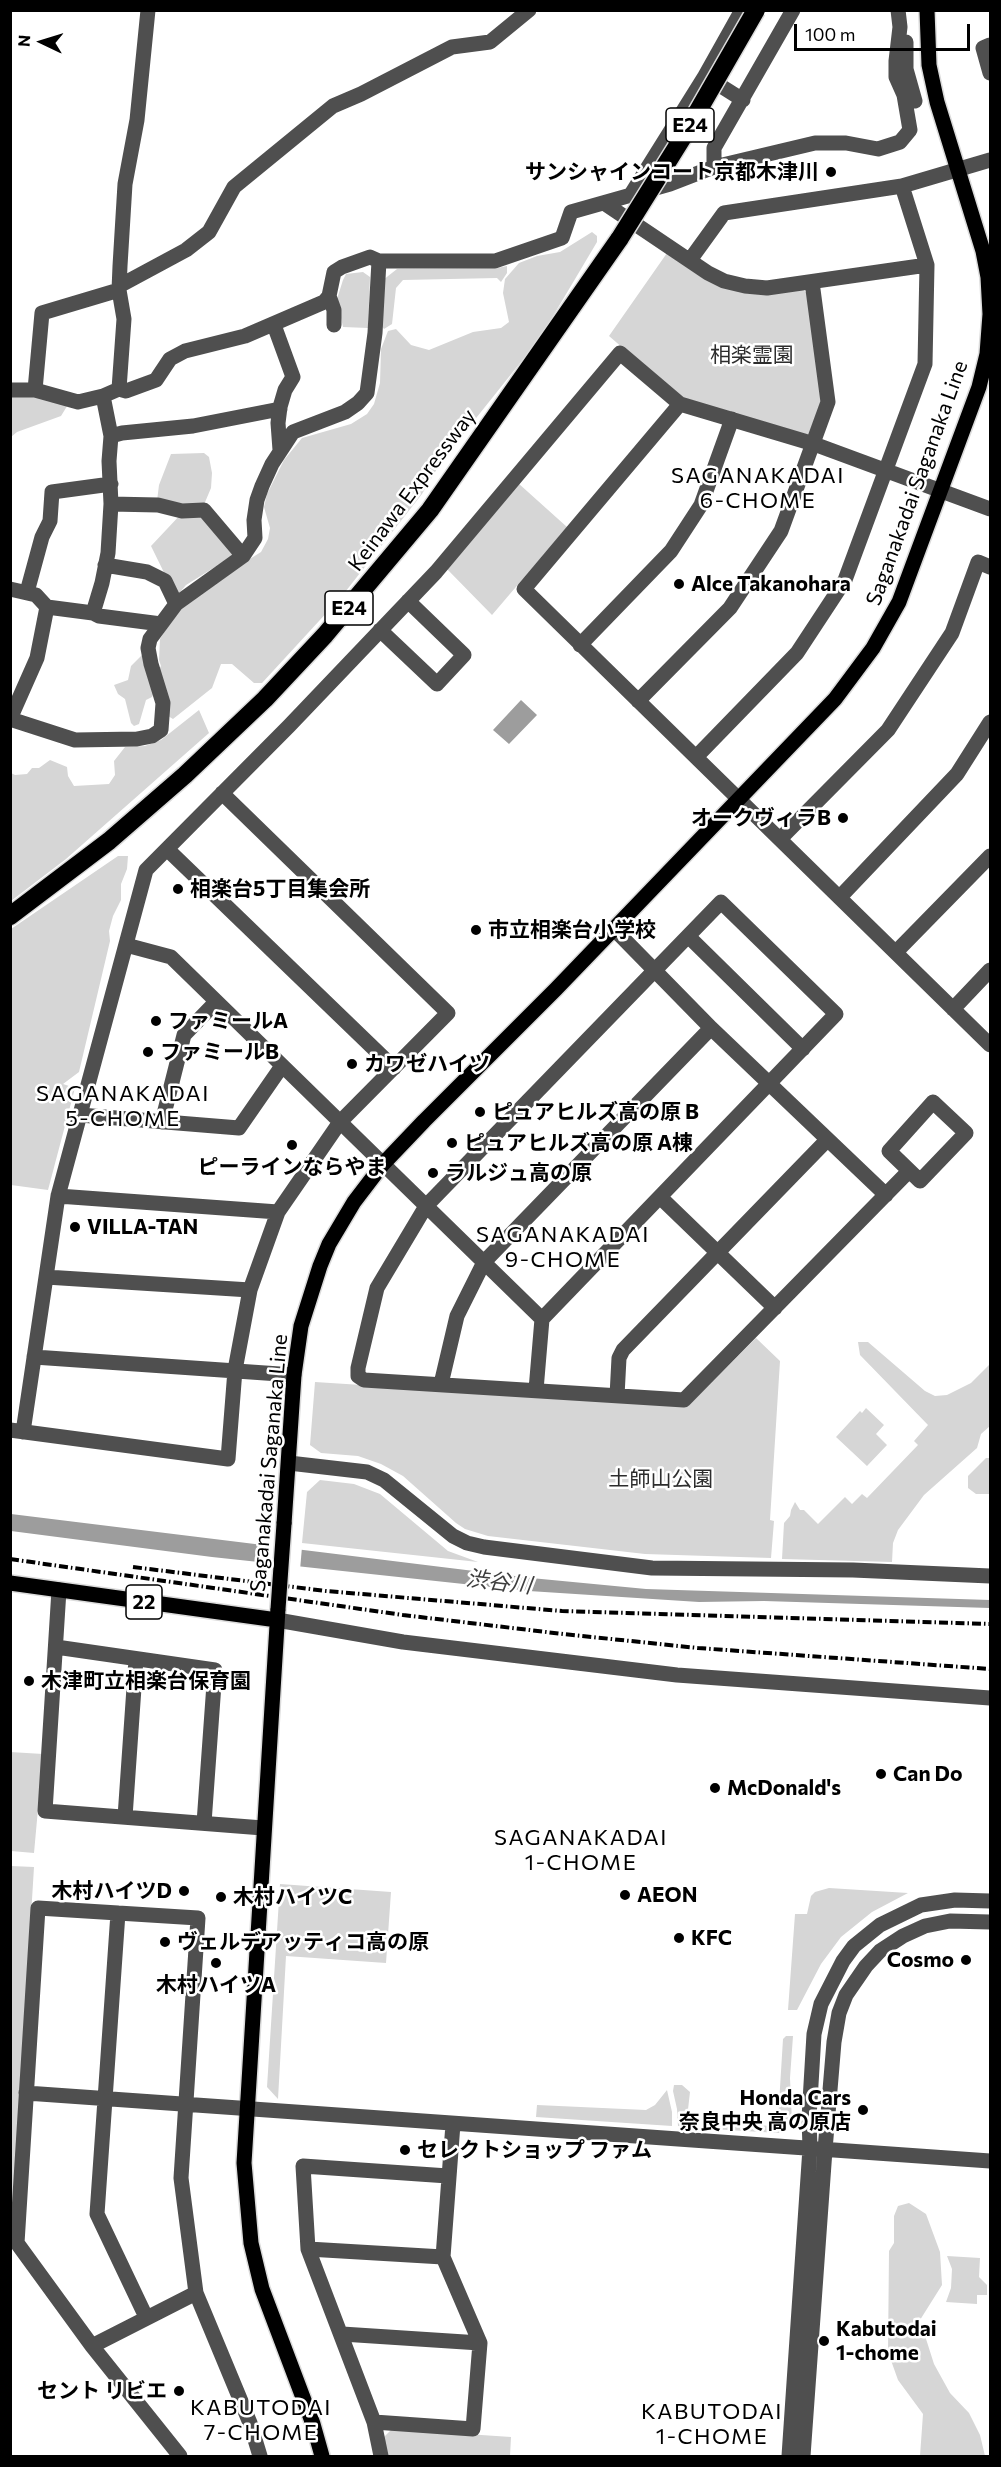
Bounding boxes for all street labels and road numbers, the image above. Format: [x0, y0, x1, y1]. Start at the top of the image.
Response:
road number: E24 [666, 108, 714, 142]
street label: Saganakadai Saganaka Line [861, 357, 973, 609]
street label: Keinawa Expressway [343, 404, 481, 576]
road number: E24 [325, 591, 373, 625]
street label: Saganakadai Saganaka Line [245, 1333, 293, 1593]
road number: 22 [126, 1585, 162, 1619]

